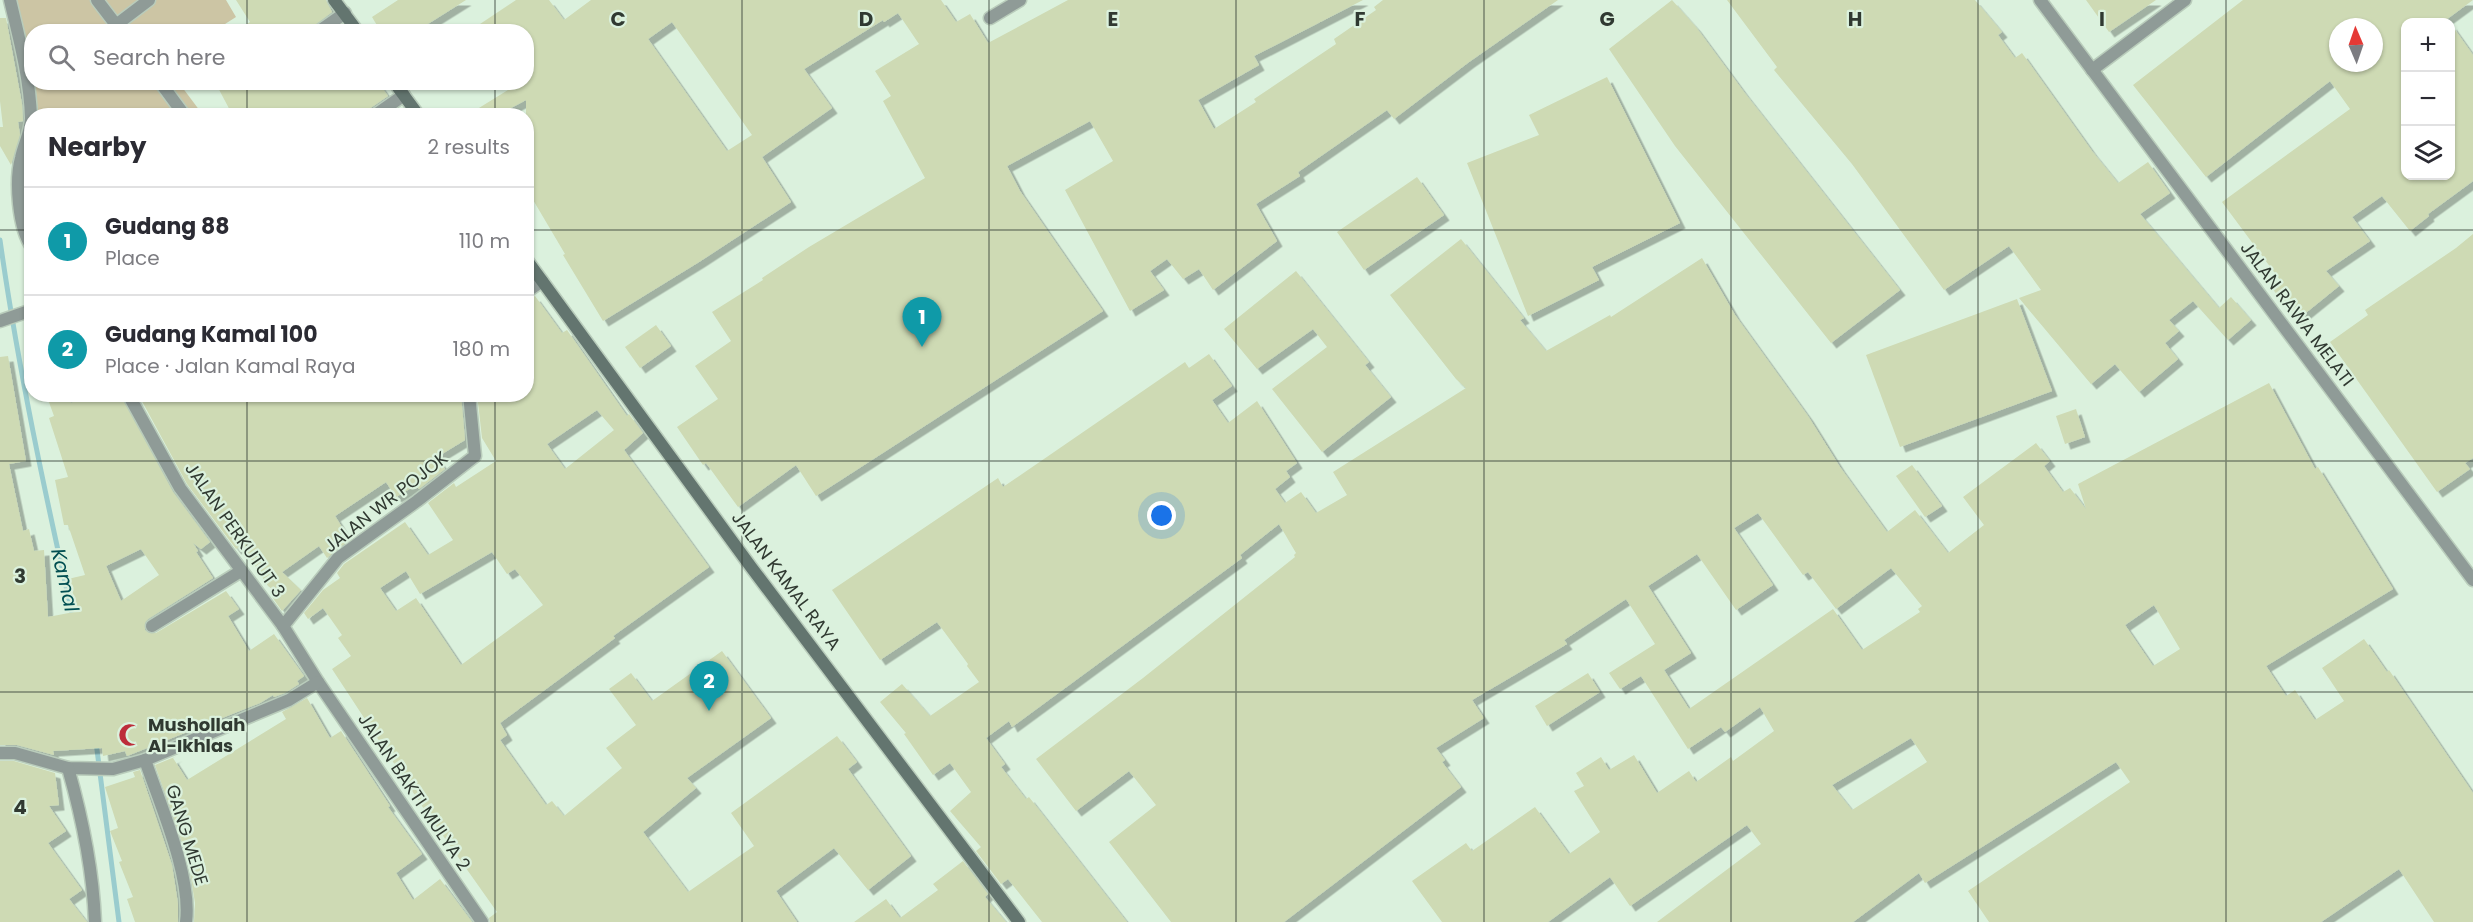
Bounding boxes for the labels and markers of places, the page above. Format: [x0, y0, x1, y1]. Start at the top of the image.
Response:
pin: 1 [902, 298, 942, 347]
pin: 2 [690, 662, 728, 711]
place label: Mushollah Al-Ikhlas [148, 712, 245, 758]
mosque icon: Mushollah Al-Ikhlas [117, 722, 143, 748]

